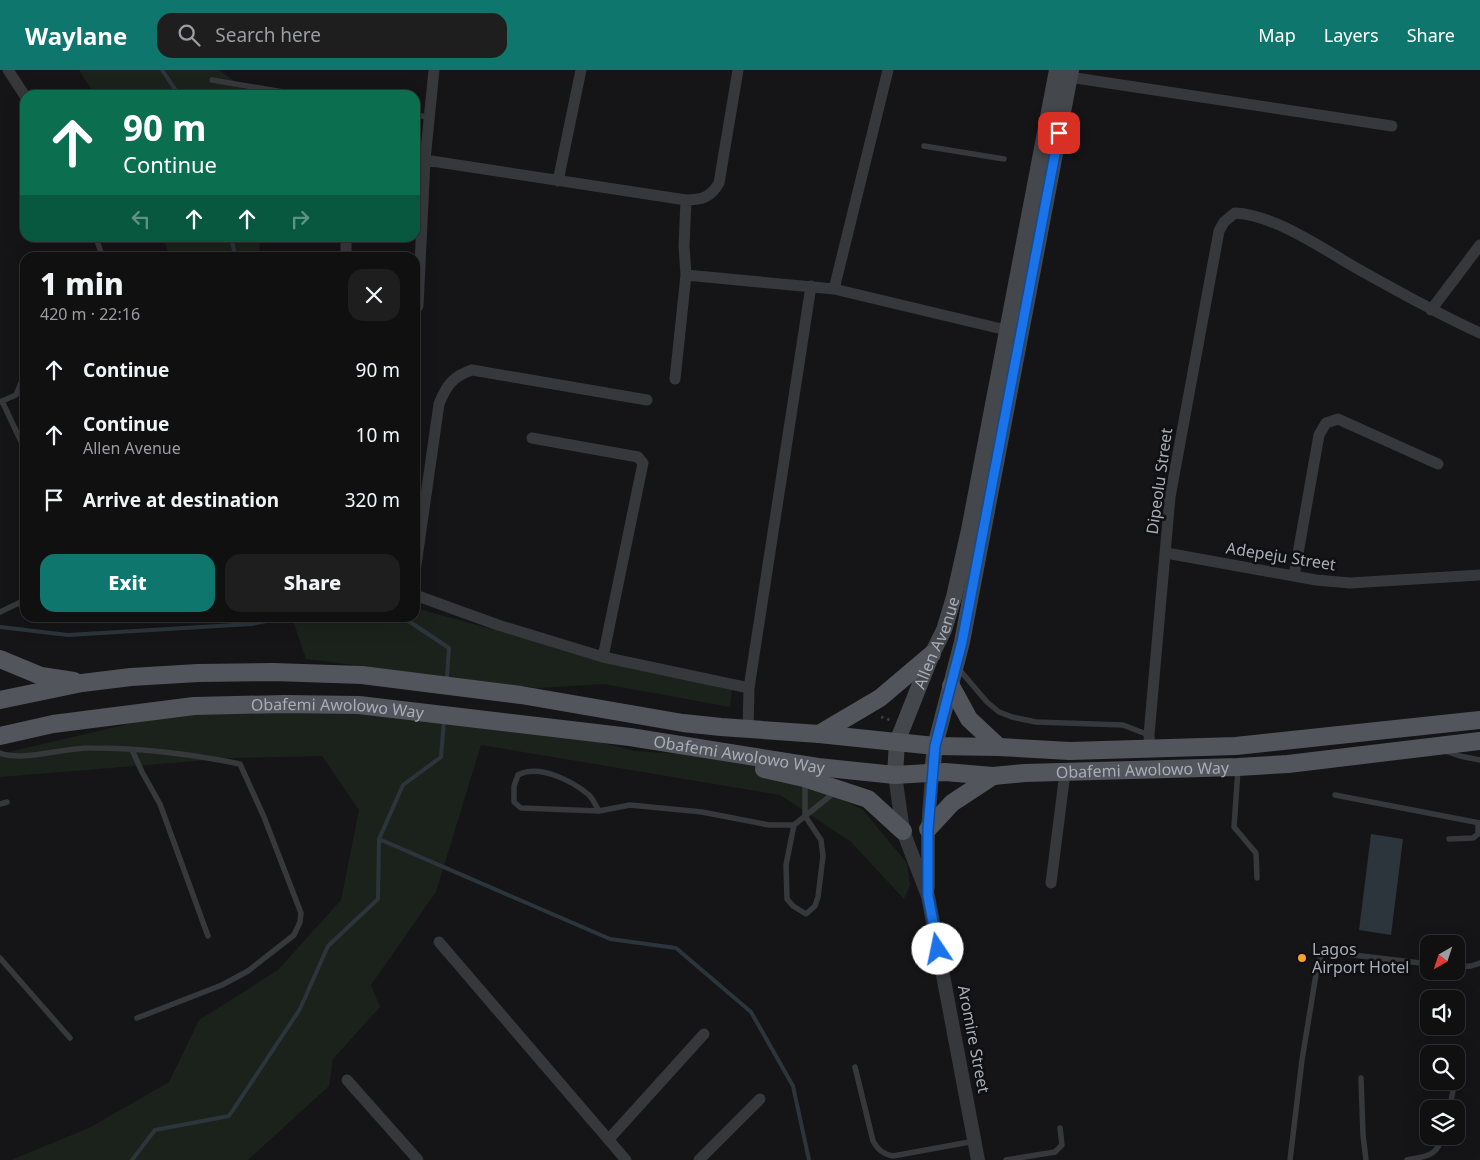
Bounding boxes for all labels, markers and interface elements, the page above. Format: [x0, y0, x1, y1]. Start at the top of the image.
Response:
search box [157, 13, 507, 58]
text: Waylane [25, 19, 127, 52]
icon: search [175, 21, 203, 49]
text: Search here [215, 22, 321, 48]
text: Map [1258, 23, 1296, 47]
text: Layers [1324, 23, 1379, 47]
text: Share [1407, 23, 1455, 47]
text: 90 m [123, 104, 206, 151]
icon: ahead [40, 110, 105, 175]
pin [1038, 112, 1080, 154]
icon: arrive [1045, 119, 1073, 147]
text: Continue [123, 149, 217, 179]
icon: left [127, 205, 155, 233]
icon: ahead [180, 205, 208, 233]
icon: ahead [233, 205, 261, 233]
icon: right [286, 205, 314, 233]
text: 1 min [40, 263, 124, 304]
button: close [348, 269, 400, 321]
text: 420 m · 22:16 [40, 303, 140, 325]
icon: ahead [40, 356, 68, 384]
text: Continue [83, 357, 169, 383]
text: 90 m [356, 357, 400, 383]
text: Continue [83, 411, 169, 437]
icon: ahead [40, 421, 68, 449]
text: 10 m [356, 422, 400, 448]
street label: Dipeolu Street [1141, 426, 1177, 536]
text: Allen Avenue [83, 437, 181, 459]
icon: arrive [40, 486, 68, 514]
text: Arrive at destination [83, 487, 279, 513]
text: 320 m [345, 487, 400, 513]
street label: Adepeju Street [1225, 536, 1338, 576]
button: Exit [40, 554, 215, 612]
button: Share [225, 554, 400, 612]
street label: Allen Avenue [908, 594, 964, 692]
street label: Obafemi Awolowo Way [251, 693, 426, 724]
street label: Obafemi Awolowo Way [652, 730, 827, 779]
street label: Obafemi Awolowo Way [1055, 756, 1230, 783]
position arrow [911, 922, 963, 974]
north arrow [1420, 935, 1465, 980]
map controls [1420, 935, 1465, 1145]
place label: Lagos Airport Hotel [1312, 938, 1410, 978]
marker: Lagos Airport Hotel [1296, 952, 1308, 964]
street label: Aromire Street [953, 983, 995, 1095]
button: sound [1420, 990, 1465, 1035]
button: search [1420, 1045, 1465, 1090]
button: layers [1420, 1100, 1465, 1145]

